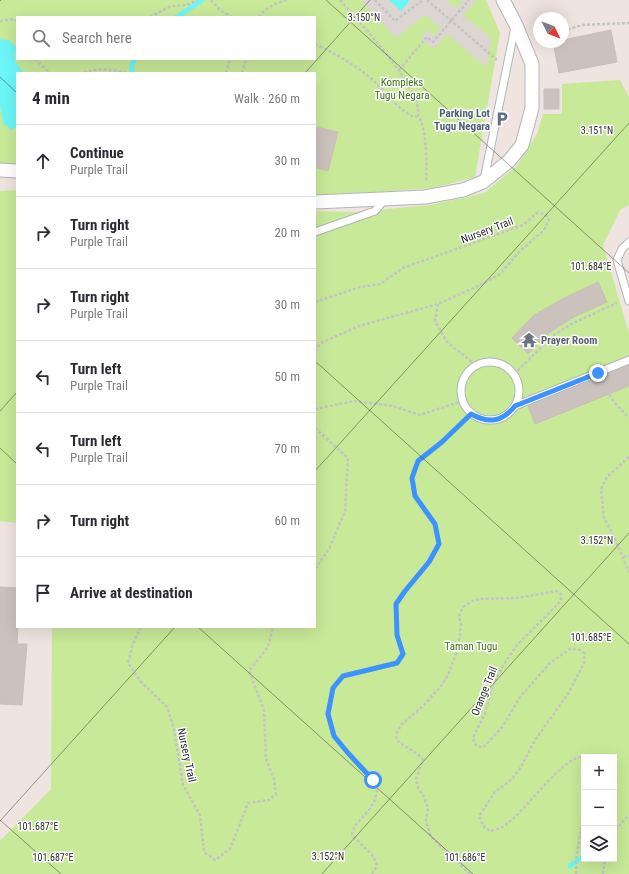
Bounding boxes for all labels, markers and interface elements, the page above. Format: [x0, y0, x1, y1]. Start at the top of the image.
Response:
text: 3.150°N [348, 12, 380, 23]
north arrow [533, 12, 569, 48]
search box [16, 16, 316, 60]
icon: search [30, 27, 52, 49]
text: Search here [62, 29, 132, 47]
park label: Kompleks Tugu Negara [375, 76, 429, 102]
text: 4 min [32, 88, 70, 108]
text: Walk · 260 m [234, 91, 300, 106]
place label: Parking Lot Tugu Negara [434, 107, 491, 133]
parking icon: Parking Lot Tugu Negara [493, 110, 511, 128]
text: 3.151°N [581, 125, 613, 136]
text: Continue [70, 144, 124, 162]
icon: ahead [32, 150, 54, 172]
text: 30 m [274, 153, 300, 168]
text: Purple Trail [70, 162, 128, 177]
street label: Nursery Trail [459, 215, 515, 246]
text: Turn right [70, 216, 129, 234]
icon: right [32, 222, 54, 244]
text: 20 m [274, 225, 300, 240]
text: Purple Trail [70, 234, 128, 249]
text: 101.684°E [571, 261, 612, 272]
text: Turn right [70, 288, 129, 306]
icon: right [32, 294, 54, 316]
text: 30 m [274, 297, 300, 312]
text: Purple Trail [70, 306, 128, 321]
temple icon: Prayer Room [520, 331, 538, 349]
place label: Prayer Room [541, 334, 597, 347]
text: Turn left [70, 360, 121, 378]
route end [589, 364, 607, 382]
icon: left [32, 366, 54, 388]
text: 50 m [274, 369, 300, 384]
text: Purple Trail [70, 378, 128, 393]
text: Turn left [70, 432, 121, 450]
icon: left [32, 438, 54, 460]
text: 70 m [274, 441, 300, 456]
text: Purple Trail [70, 450, 128, 465]
icon: right [32, 510, 54, 532]
text: Turn right [70, 512, 129, 530]
text: 60 m [274, 513, 300, 528]
text: 3.152°N [581, 535, 613, 546]
icon: arrive [32, 582, 54, 604]
text: Arrive at destination [70, 584, 193, 602]
text: 101.685°E [571, 632, 612, 643]
park label: Taman Tugu [445, 640, 497, 653]
street label: Orange Trail [469, 665, 500, 718]
street label: Nursery Trail [174, 727, 199, 783]
map controls [581, 754, 617, 862]
button: + [581, 754, 617, 790]
route start [364, 771, 382, 789]
button: − [581, 790, 617, 826]
text: 101.687°E [18, 821, 59, 832]
button: layers [581, 826, 617, 862]
text: 3.152°N [312, 851, 344, 862]
text: 101.687°E [33, 852, 74, 863]
text: 101.686°E [445, 852, 486, 863]

